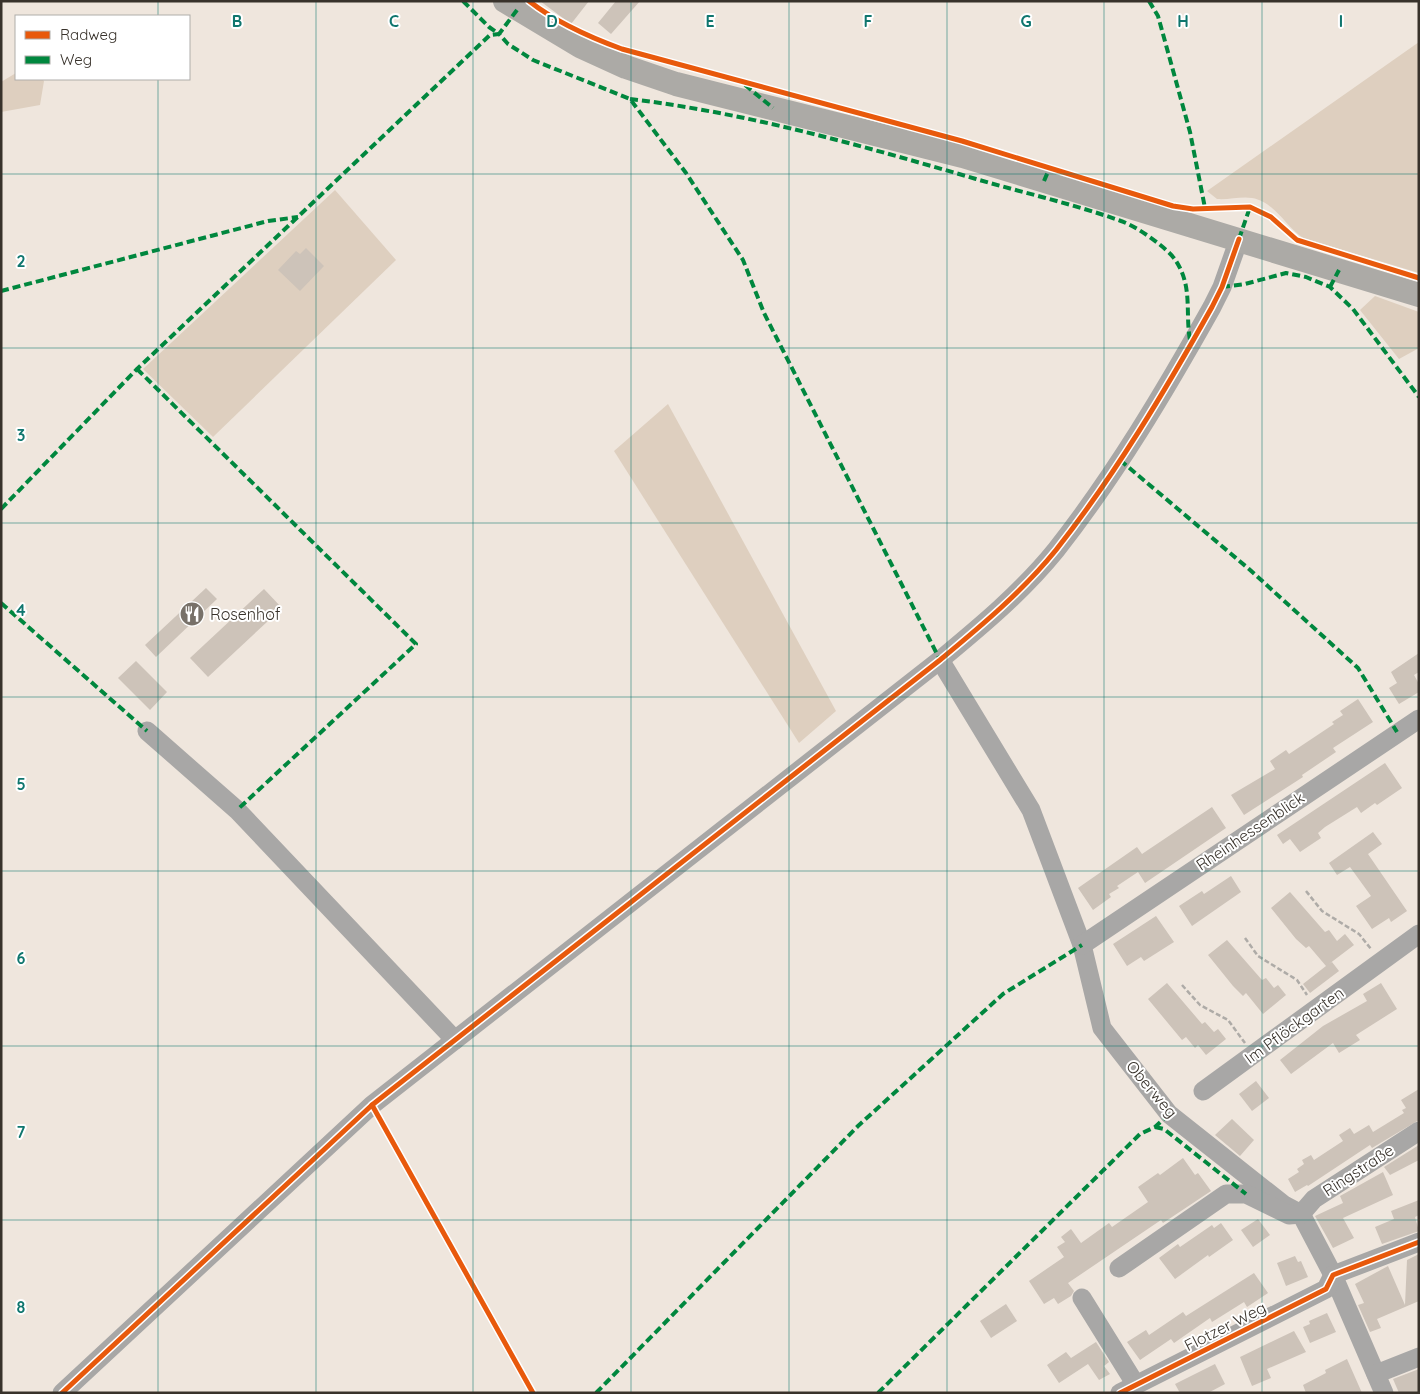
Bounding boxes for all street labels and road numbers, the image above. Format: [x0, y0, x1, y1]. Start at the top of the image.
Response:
street label: Rheinhessenblick [1192, 787, 1308, 875]
street label: Im Pflöckgarten [1240, 982, 1348, 1068]
street label: Oberweg [1122, 1056, 1182, 1122]
street label: Ringstraße [1319, 1140, 1397, 1200]
street label: Flotzer Weg [1181, 1297, 1269, 1355]

